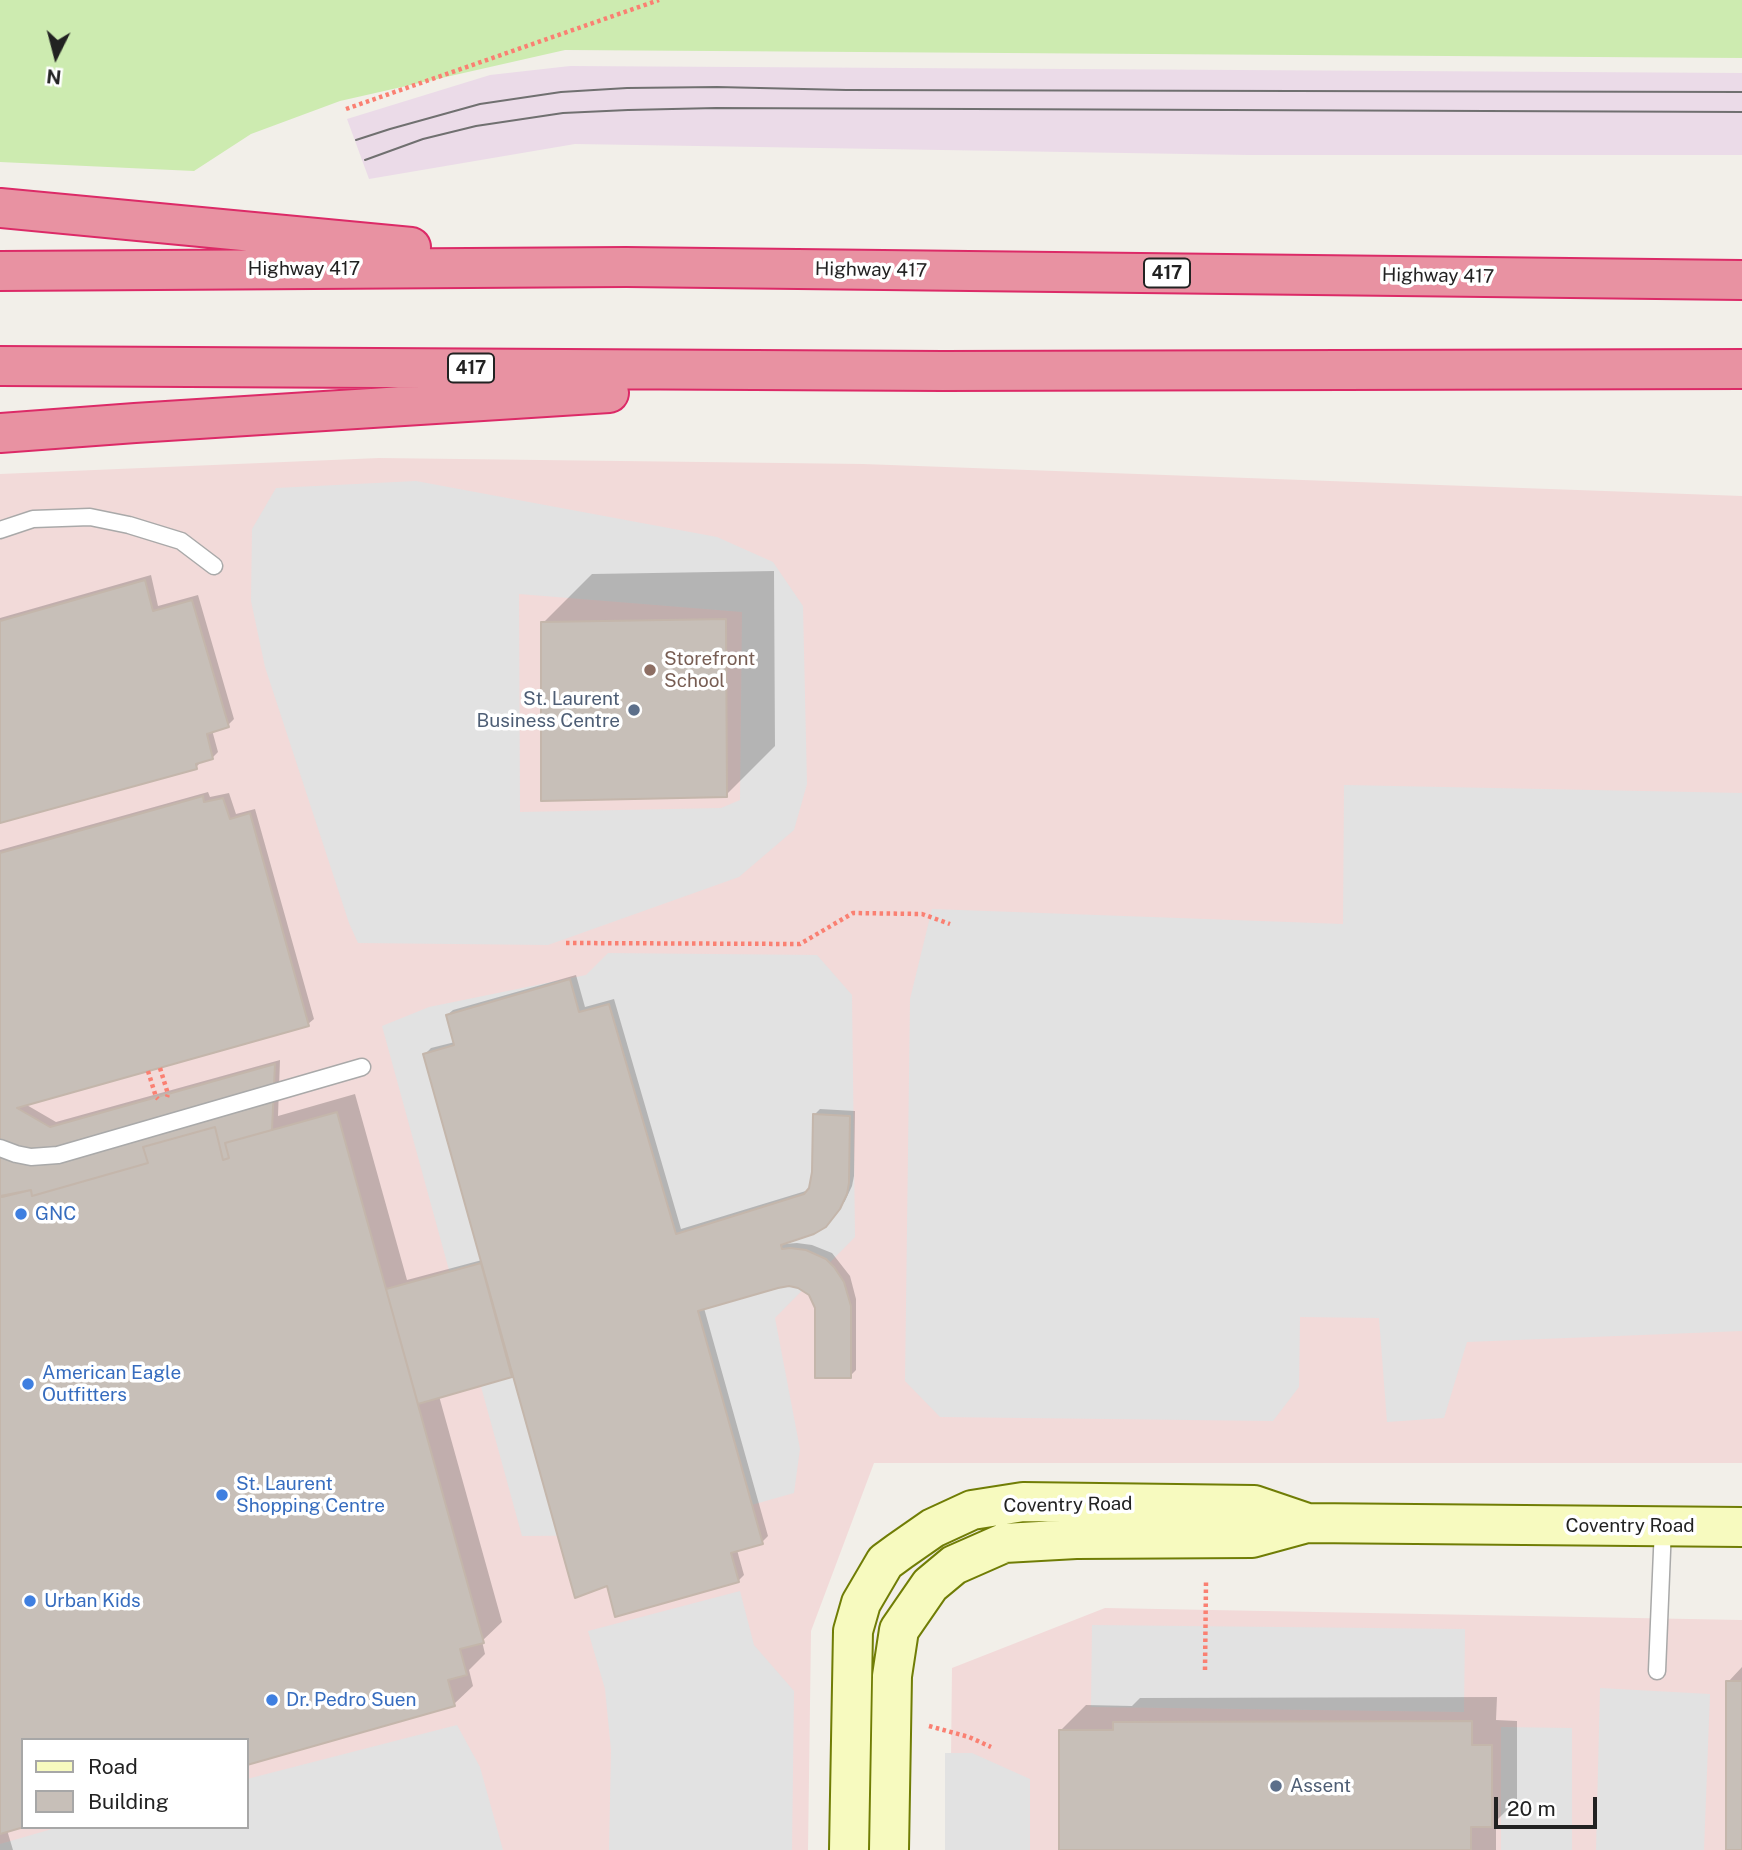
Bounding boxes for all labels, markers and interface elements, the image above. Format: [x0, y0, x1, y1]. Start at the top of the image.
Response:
north arrow [21, 21, 91, 91]
text: N [45, 65, 62, 89]
street label: Highway 417 [248, 258, 360, 280]
street label: Highway 417 [815, 258, 927, 282]
road number: 417 [1144, 258, 1190, 288]
street label: Highway 417 [1382, 264, 1494, 288]
road number: 417 [448, 354, 494, 382]
place label: Storefront School [664, 648, 755, 692]
marker: Storefront School [642, 662, 658, 678]
place label: St. Laurent Business Centre [477, 688, 620, 732]
marker: St. Laurent Business Centre [626, 702, 642, 718]
place label: GNC [35, 1203, 76, 1225]
marker: GNC [13, 1206, 29, 1222]
place label: American Eagle Outfitters [42, 1362, 181, 1406]
marker: American Eagle Outfitters [20, 1376, 36, 1392]
place label: St. Laurent Shopping Centre [236, 1473, 385, 1517]
marker: St. Laurent Shopping Centre [214, 1487, 230, 1503]
street label: Coventry Road [1003, 1492, 1133, 1518]
street label: Coventry Road [1565, 1515, 1695, 1537]
place label: Urban Kids [44, 1590, 141, 1612]
marker: Urban Kids [22, 1593, 38, 1609]
place label: Dr. Pedro Suen [286, 1689, 416, 1711]
marker: Dr. Pedro Suen [264, 1692, 280, 1708]
legend [21, 1738, 248, 1829]
text: Road [88, 1754, 138, 1779]
place label: Assent [1290, 1775, 1351, 1797]
marker: Assent [1268, 1778, 1284, 1794]
scale bar [1497, 1784, 1600, 1828]
text: Building [88, 1789, 169, 1814]
text: 20 m [1507, 1796, 1556, 1821]

